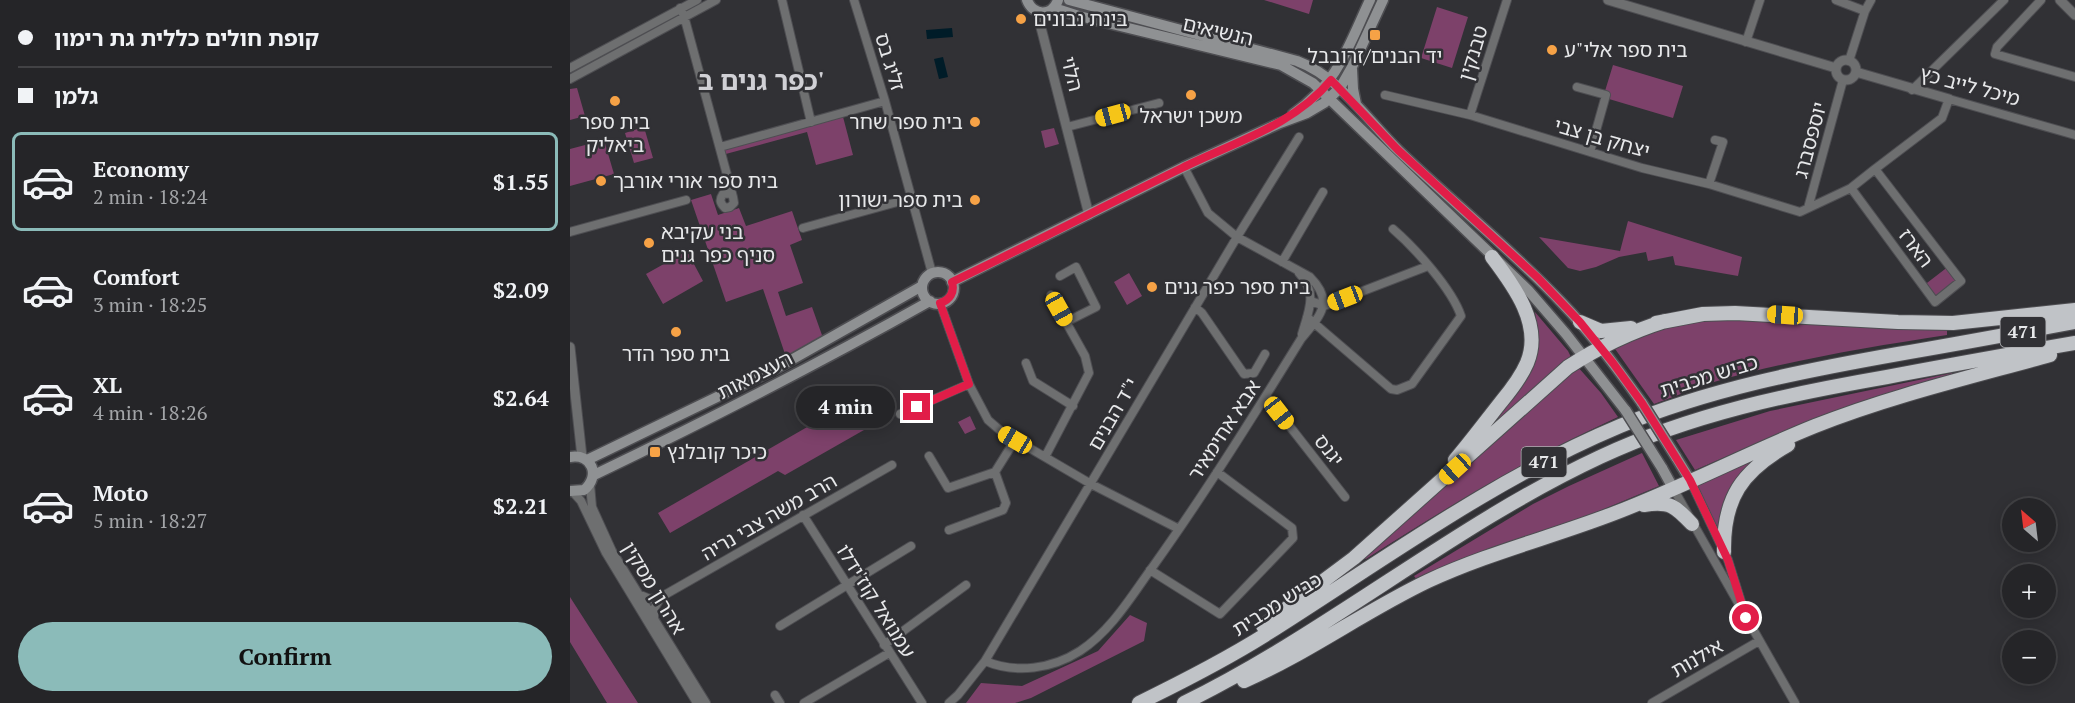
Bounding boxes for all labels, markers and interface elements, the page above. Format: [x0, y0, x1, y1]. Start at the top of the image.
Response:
place label: בינת נבונים [1033, 5, 1128, 32]
street label: הנשיאים [1180, 9, 1256, 52]
marker: בינת נבונים [1014, 12, 1028, 26]
street label: טבנקין [1451, 22, 1494, 84]
text: קופת חולים כללית גת רימון [54, 23, 319, 52]
marker: יד הבנים/זרובבל [1368, 28, 1382, 42]
street label: זליג בס [869, 30, 912, 94]
place label: בית ספר אלי"ע [1564, 36, 1688, 63]
place label: יד הבנים/זרובבל [1307, 42, 1443, 69]
marker: בית ספר אלי"ע [1545, 43, 1559, 57]
street label: הלוי [1055, 54, 1090, 94]
street label: מיכל לייב כץ [1917, 59, 2023, 112]
district label: כפר גנים ב' [698, 63, 824, 97]
text: גלמן [54, 81, 98, 110]
marker: משכן ישראל [1184, 88, 1198, 102]
marker: בית ספר ביאליק [608, 94, 622, 108]
street label: יוספסברג [1786, 99, 1833, 181]
car [1093, 102, 1133, 128]
place label: משכן ישראל [1140, 102, 1242, 129]
place label: בית ספר ביאליק [580, 108, 650, 158]
place label: בית ספר שחר [849, 108, 963, 135]
street label: יצחק בן צבי [1551, 111, 1653, 164]
marker: בית ספר שחר [968, 115, 982, 129]
text: Economy [93, 154, 189, 183]
icon: car [21, 155, 75, 209]
text: $1.55 [493, 167, 549, 196]
place label: בית ספר אורי אורבך [613, 167, 778, 194]
marker: בית ספר אורי אורבך [594, 174, 608, 188]
text: 2 min · 18:24 [93, 183, 207, 210]
place label: בית ספר ישורון [838, 186, 963, 213]
marker: בית ספר ישורון [968, 193, 982, 207]
place label: בני עקיבא סניף כפר גנים [661, 218, 775, 268]
street label: הארז [1893, 223, 1940, 273]
marker: בני עקיבא סניף כפר גנים [642, 236, 656, 250]
text: Comfort [93, 262, 179, 291]
icon: car [21, 263, 75, 317]
place label: בית ספר כפר גנים [1164, 273, 1310, 300]
text: $2.09 [493, 275, 549, 304]
marker: בית ספר כפר גנים [1145, 280, 1159, 294]
car [1325, 283, 1365, 313]
car [1042, 289, 1076, 329]
text: 3 min · 18:25 [93, 291, 207, 318]
car [1766, 305, 1804, 325]
road number: 471 [2000, 317, 2046, 347]
marker: בית ספר הדר [669, 325, 683, 339]
place label: בית ספר הדר [622, 340, 730, 367]
street label: העצמאות [713, 344, 797, 405]
street label: כביש מכבית [1657, 348, 1761, 403]
text: XL [93, 370, 122, 399]
icon: car [21, 371, 75, 425]
street label: י"ד הבנים [1081, 373, 1144, 455]
street label: אבא אחימאיר [1181, 374, 1266, 485]
text: $2.64 [493, 383, 549, 412]
callout: 4 min [797, 386, 896, 428]
text: 4 min [818, 393, 873, 420]
route end [903, 393, 930, 420]
car [1261, 393, 1297, 433]
text: 4 min · 18:26 [93, 399, 207, 426]
car [995, 423, 1035, 457]
street label: יגנס [1308, 428, 1350, 471]
place label: כיכר קובלנץ [667, 438, 767, 465]
marker: כיכר קובלנץ [648, 445, 662, 459]
road number: 471 [1522, 447, 1566, 477]
car [1436, 450, 1474, 488]
street label: הרב משה צבי נריה [696, 467, 842, 566]
text: Moto [93, 478, 148, 507]
icon: car [21, 479, 75, 533]
text: $2.21 [493, 491, 549, 520]
north arrow [2002, 498, 2056, 552]
map controls [2002, 498, 2056, 684]
text: 5 min · 18:27 [93, 507, 207, 534]
street label: אהרון מסקין [616, 536, 693, 639]
street label: עמנואל קוז'ידלו [831, 539, 922, 663]
button: + [2002, 564, 2056, 618]
street label: כביש מכבית [1227, 565, 1327, 642]
route start [1732, 604, 1759, 631]
button: Confirm [18, 622, 552, 691]
button: − [2002, 630, 2056, 684]
street label: אילנות [1666, 632, 1728, 683]

